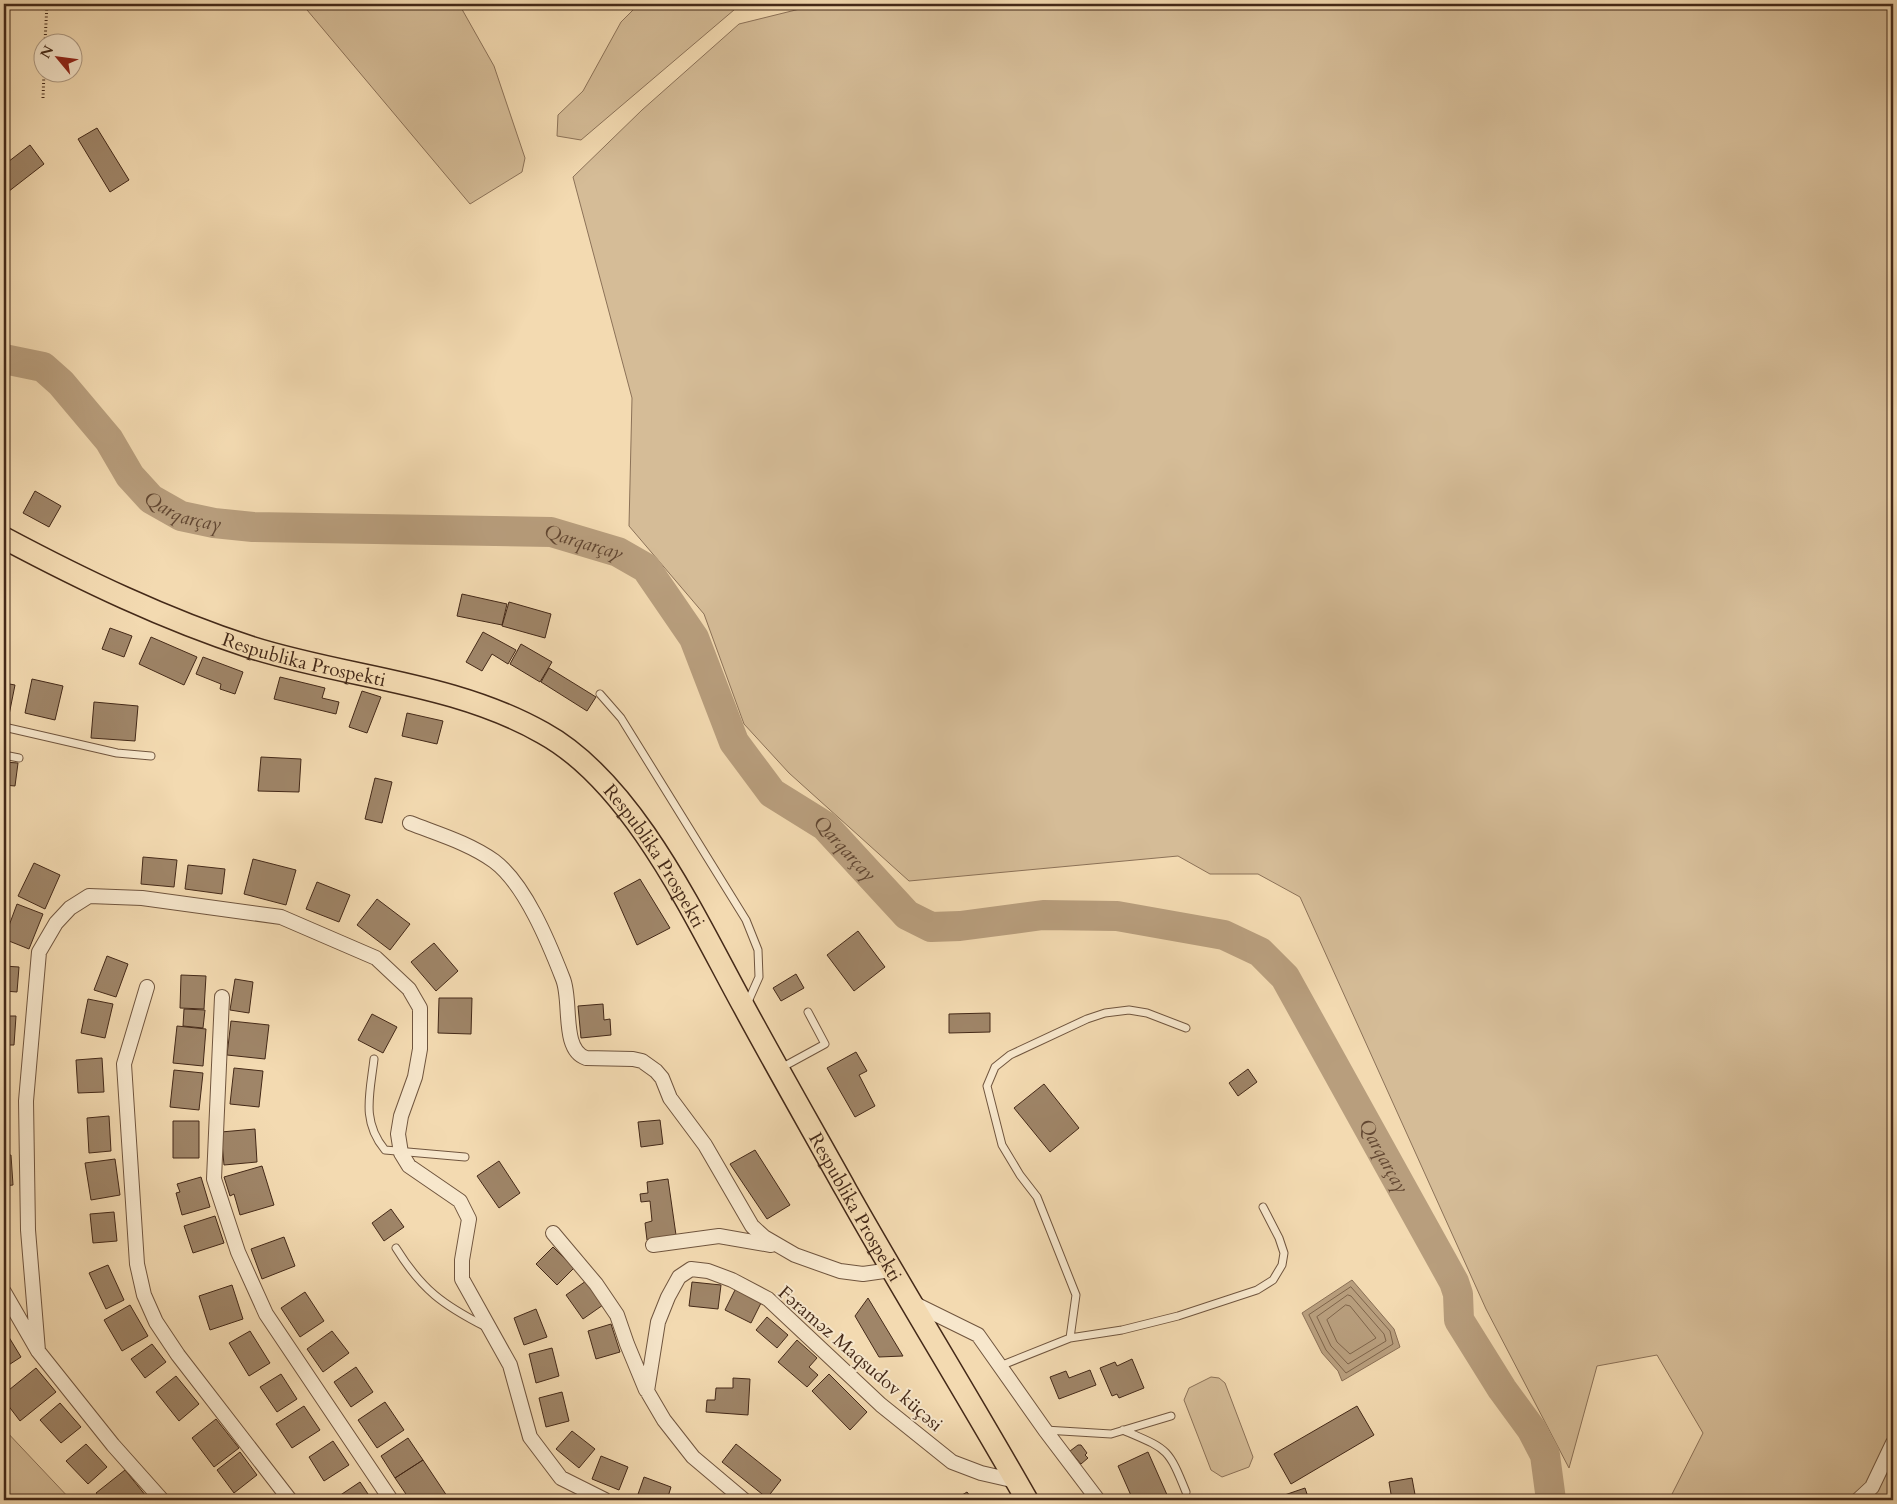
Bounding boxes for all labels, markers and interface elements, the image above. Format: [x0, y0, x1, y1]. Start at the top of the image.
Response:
north arrow [32, 32, 82, 82]
text: N [36, 42, 58, 62]
water label: Qarqarçay [139, 485, 223, 538]
water label: Qarqarçay [541, 518, 629, 567]
street label: Respublika Prospekti [219, 627, 388, 693]
street label: Respublika Prospekti [597, 778, 711, 933]
water label: Qarqarçay [808, 809, 882, 887]
water label: Qarqarçay [1352, 1114, 1415, 1198]
street label: Respublika Prospekti [802, 1128, 908, 1287]
street label: Fəraməz Maqsudov küçəsi [772, 1280, 948, 1438]

